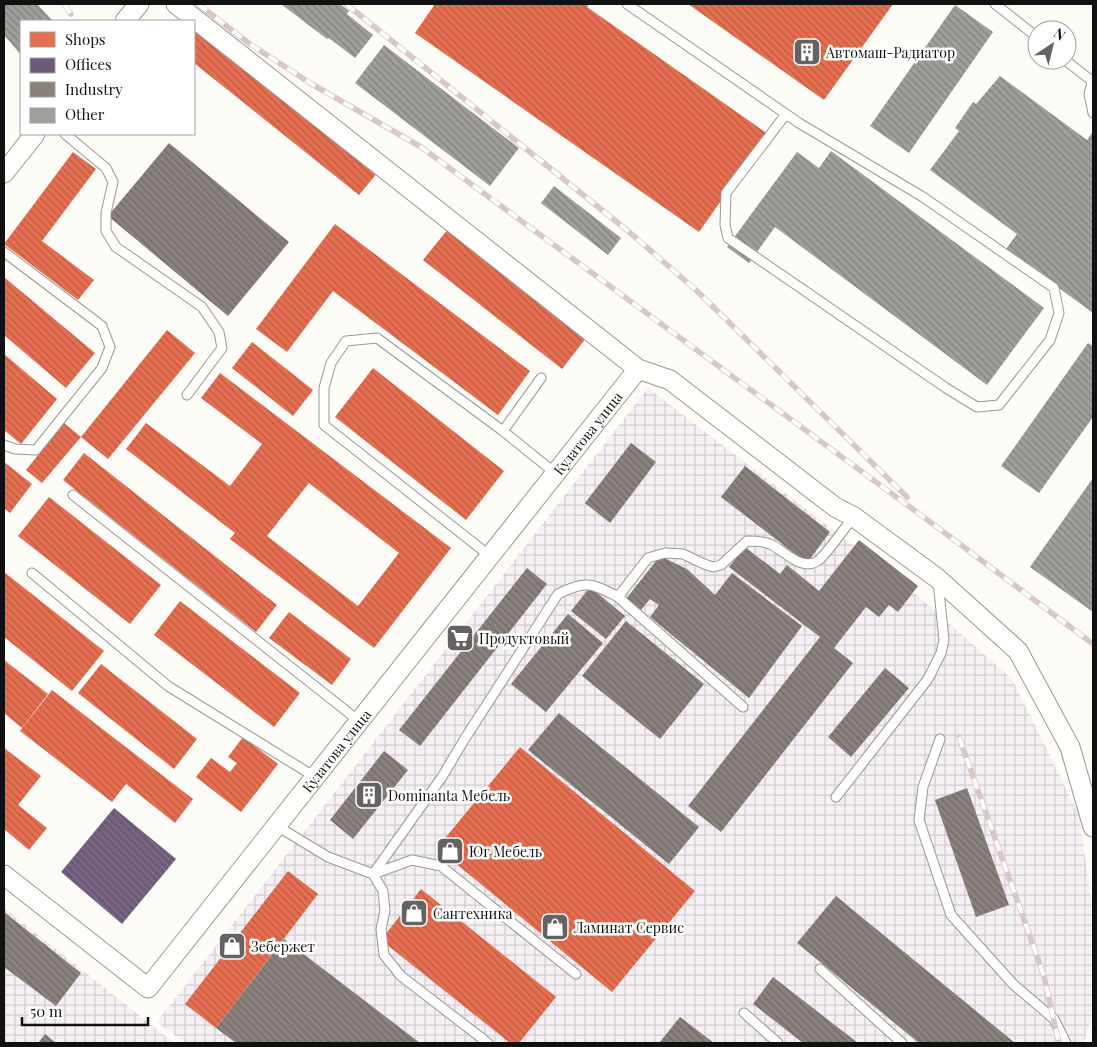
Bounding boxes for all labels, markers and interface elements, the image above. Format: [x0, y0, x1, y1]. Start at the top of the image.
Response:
legend [20, 20, 195, 135]
north arrow [1027, 20, 1077, 70]
text: N [1050, 23, 1069, 45]
text: Shops [65, 29, 106, 49]
building icon: Автомаш-Радиатор [792, 37, 822, 67]
place label: Автомаш-Радиатор [825, 43, 955, 62]
text: Offices [65, 54, 112, 74]
text: Industry [65, 79, 123, 99]
text: Other [65, 104, 105, 124]
street label: Кулатова улица [549, 387, 626, 478]
supermarket icon: Продуктовый [445, 623, 475, 653]
place label: Продуктовый [479, 629, 569, 648]
street label: Кулатова улица [297, 705, 375, 796]
building icon: Dominanta Мебель [354, 780, 384, 810]
place label: Dominanta Мебель [388, 786, 510, 805]
shop icon: Юг Мебель [435, 836, 465, 866]
place label: Юг Мебель [469, 842, 542, 861]
shop icon: Сантехника [399, 898, 429, 928]
place label: Сантехника [433, 904, 512, 923]
shop icon: Ламинат Сервис [540, 912, 570, 942]
place label: Ламинат Сервис [573, 918, 684, 937]
shop icon: Зебержет [217, 931, 247, 961]
place label: Зебержет [251, 937, 315, 956]
scale bar [22, 994, 149, 1026]
text: 50 m [30, 1001, 63, 1021]

